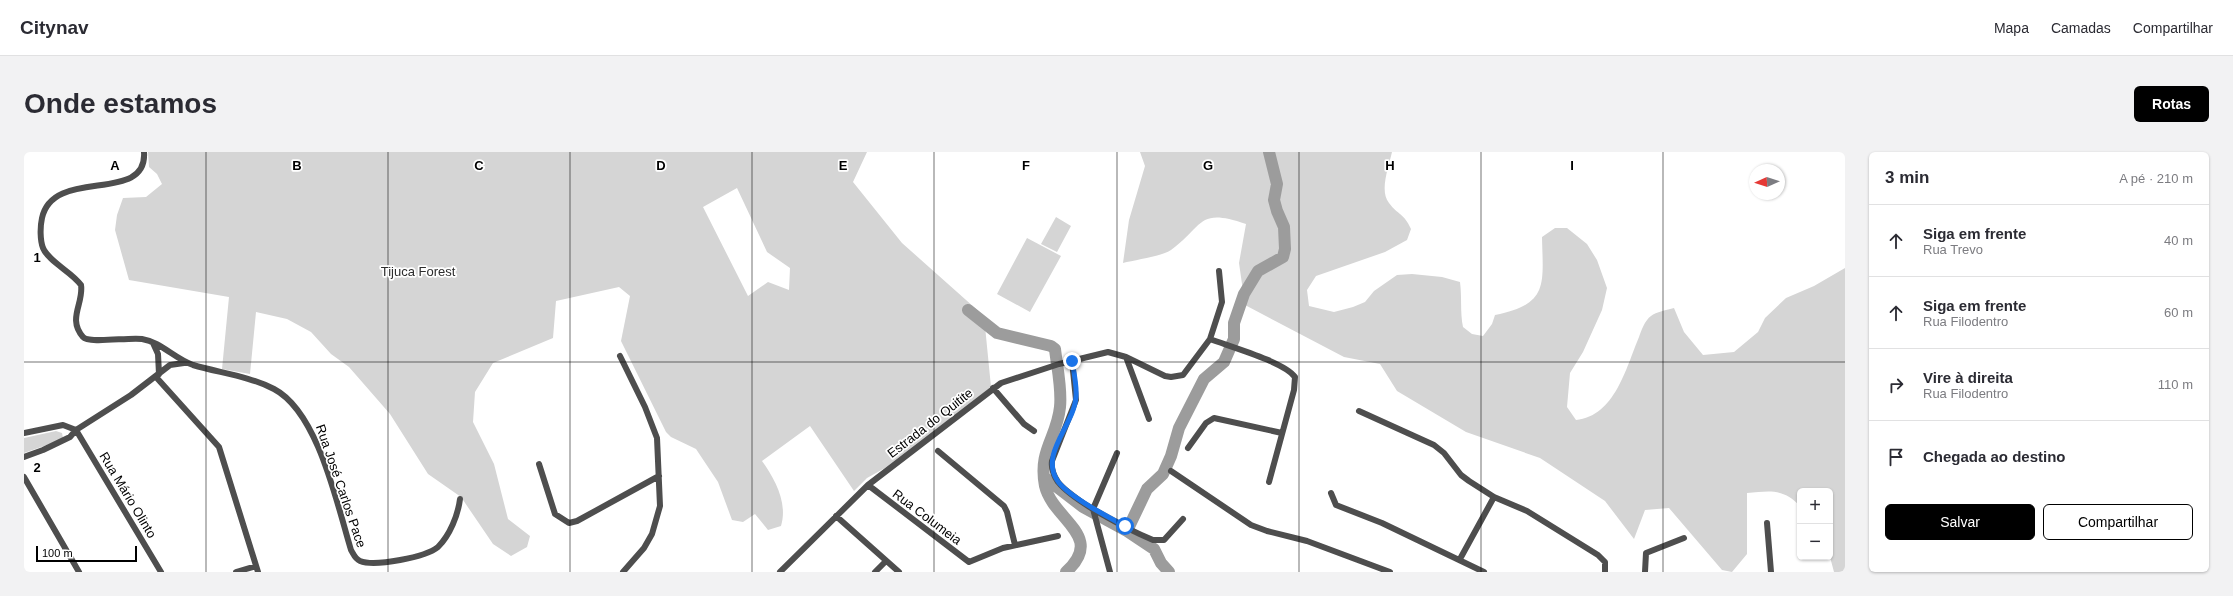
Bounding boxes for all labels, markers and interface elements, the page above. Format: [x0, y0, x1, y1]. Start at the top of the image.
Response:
text: Citynav [20, 17, 89, 38]
text: Mapa [1994, 20, 2029, 36]
text: Camadas [2051, 20, 2111, 36]
text: Compartilhar [2133, 20, 2213, 36]
button: Rotas [2134, 86, 2209, 122]
text: Onde estamos [24, 88, 217, 119]
text: A [110, 158, 120, 173]
text: B [292, 158, 302, 173]
text: C [474, 158, 484, 173]
text: D [656, 158, 666, 173]
text: E [839, 158, 848, 173]
text: F [1022, 158, 1030, 173]
text: G [1203, 158, 1213, 173]
text: H [1385, 158, 1395, 173]
text: I [1570, 158, 1574, 173]
north arrow [1749, 164, 1785, 200]
text: 3 min [1885, 168, 1929, 187]
text: A pé · 210 m [2119, 171, 2193, 186]
text: Siga em frente [1923, 225, 2026, 242]
icon: ahead [1885, 230, 1907, 252]
text: 40 m [2164, 233, 2193, 248]
text: Rua Trevo [1923, 242, 1983, 257]
text: 1 [33, 250, 41, 265]
park label: Tijuca Forest [381, 264, 456, 279]
text: Siga em frente [1923, 297, 2026, 314]
icon: ahead [1885, 302, 1907, 324]
text: 60 m [2164, 305, 2193, 320]
text: Rua Filodentro [1923, 314, 2008, 329]
route end [1063, 352, 1081, 370]
text: Vire à direita [1923, 369, 2013, 386]
icon: right [1885, 374, 1907, 396]
text: 110 m [2158, 377, 2193, 392]
street label: Estrada do Quitite [884, 385, 976, 461]
text: Rua Filodentro [1923, 386, 2008, 401]
street label: Rua José Carlos Pace [313, 422, 369, 550]
icon: arrive [1885, 446, 1907, 468]
text: Chegada ao destino [1923, 448, 2066, 465]
street label: Rua Mário Olinto [96, 449, 160, 541]
text: 2 [33, 460, 41, 475]
street label: Rua Columeia [890, 486, 965, 548]
map controls [1797, 488, 1833, 560]
button: + [1797, 488, 1833, 524]
button: Salvar [1885, 504, 2035, 540]
button: Compartilhar [2043, 504, 2193, 540]
route start [1116, 517, 1134, 535]
button: − [1797, 524, 1833, 560]
scale bar [36, 544, 137, 563]
text: 100 m [42, 547, 73, 559]

